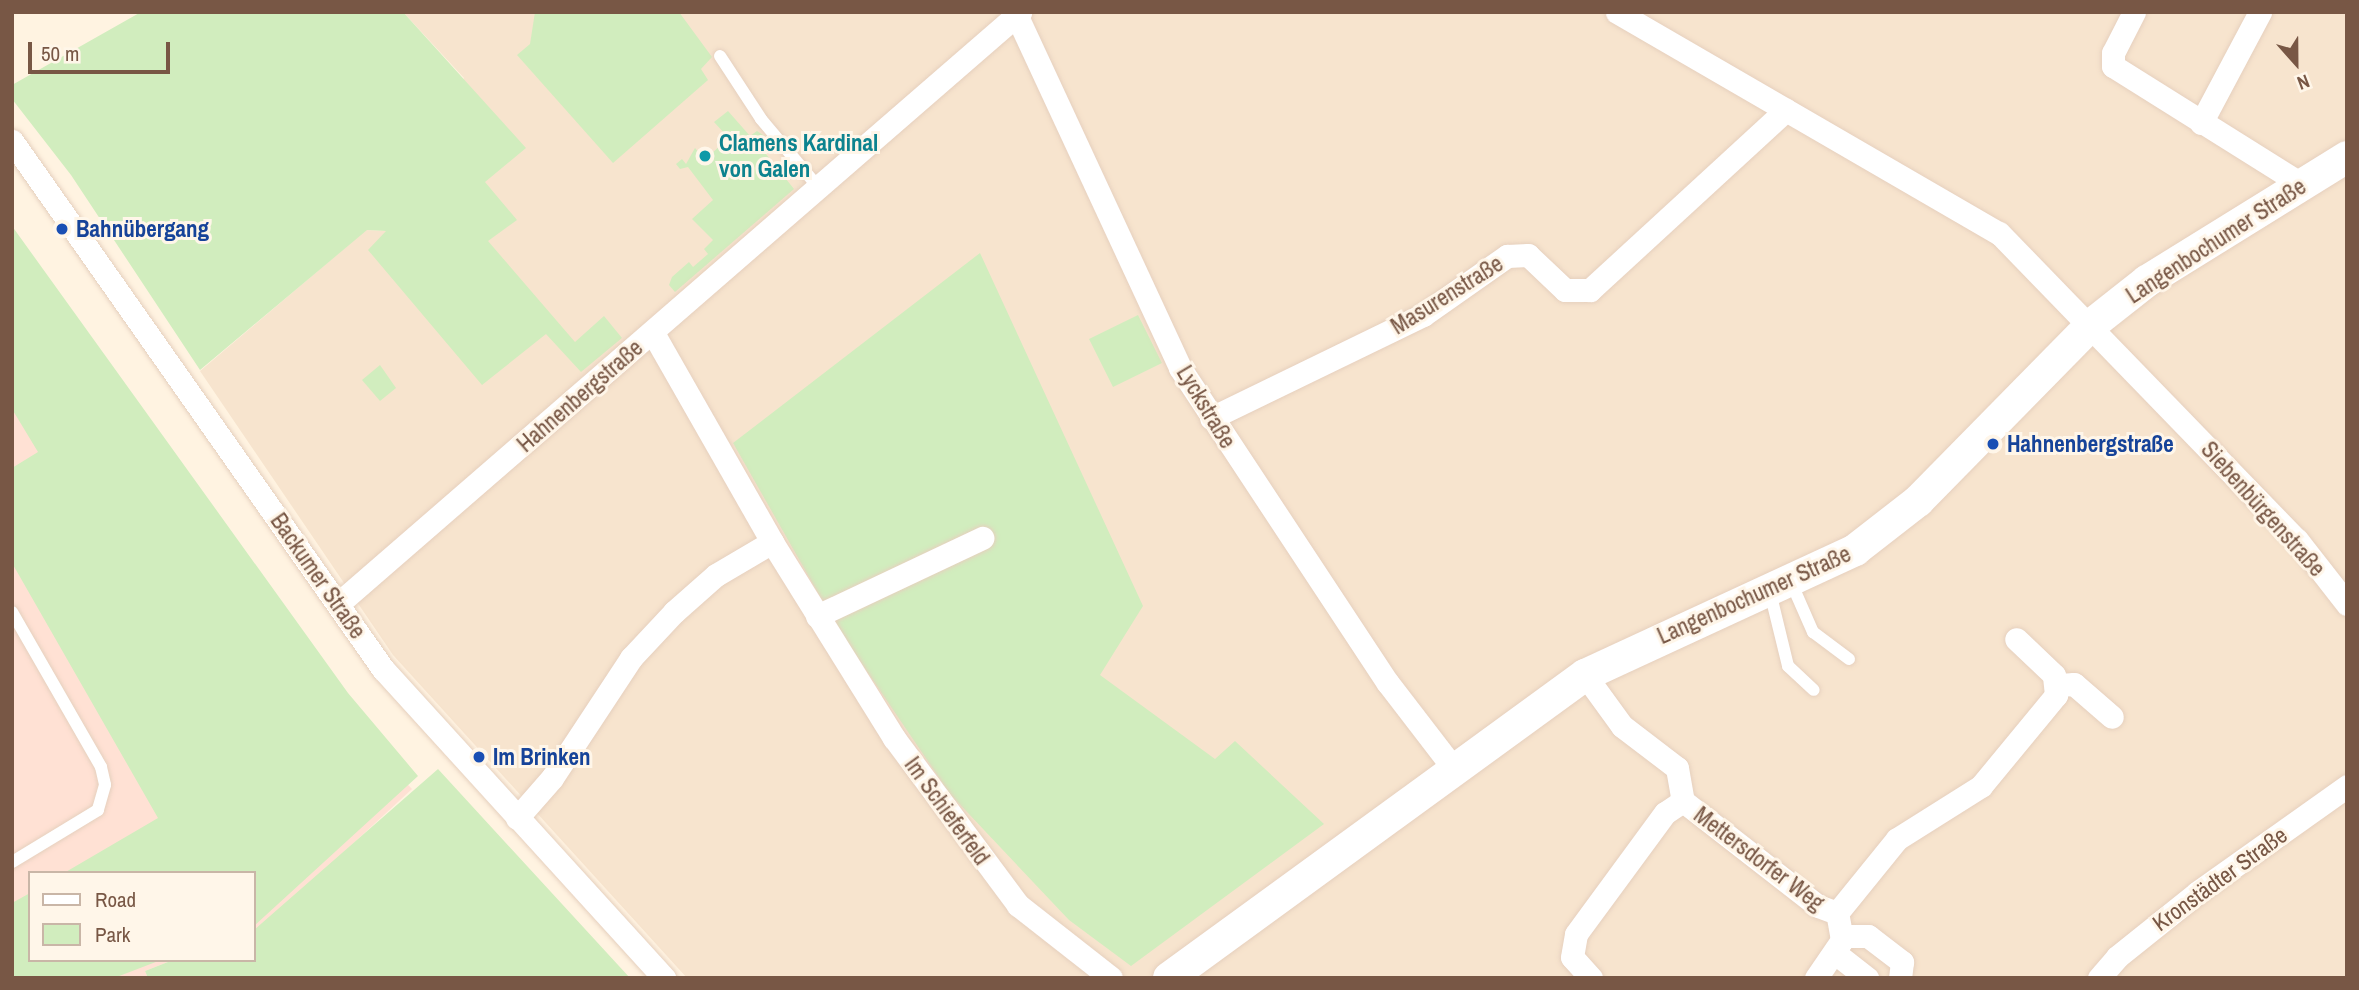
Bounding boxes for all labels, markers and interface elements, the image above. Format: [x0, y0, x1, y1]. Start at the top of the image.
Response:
scale bar [32, 28, 173, 72]
north arrow [2261, 28, 2331, 98]
text: 50 m [41, 39, 79, 68]
text: N [2294, 68, 2313, 97]
place label: Clamens Kardinal von Galen [719, 129, 878, 183]
marker: Clamens Kardinal von Galen [697, 148, 713, 164]
street label: Langenbochumer Straße [2121, 173, 2311, 309]
place label: Bahnübergang [76, 215, 209, 243]
marker: Bahnübergang [54, 221, 70, 237]
street label: Masurenstraße [1386, 250, 1508, 340]
street label: Hahnenbergstraße [512, 334, 648, 458]
street label: Lyckstraße [1171, 361, 1241, 453]
place label: Hahnenbergstraße [2007, 430, 2174, 458]
marker: Hahnenbergstraße [1985, 436, 2001, 452]
street label: Siebenbürgenstraße [2195, 436, 2331, 582]
street label: Backumer Straße [265, 508, 371, 644]
street label: Langenbochumer Straße [1653, 540, 1855, 650]
place label: Im Brinken [493, 743, 590, 771]
marker: Im Brinken [471, 749, 487, 765]
street label: Im Schieferfeld [899, 752, 995, 870]
street label: Mettersdorfer Weg [1688, 801, 1830, 917]
street label: Kronstädter Straße [2147, 821, 2293, 937]
legend [28, 871, 256, 962]
text: Road [95, 885, 136, 914]
text: Park [95, 920, 130, 949]

